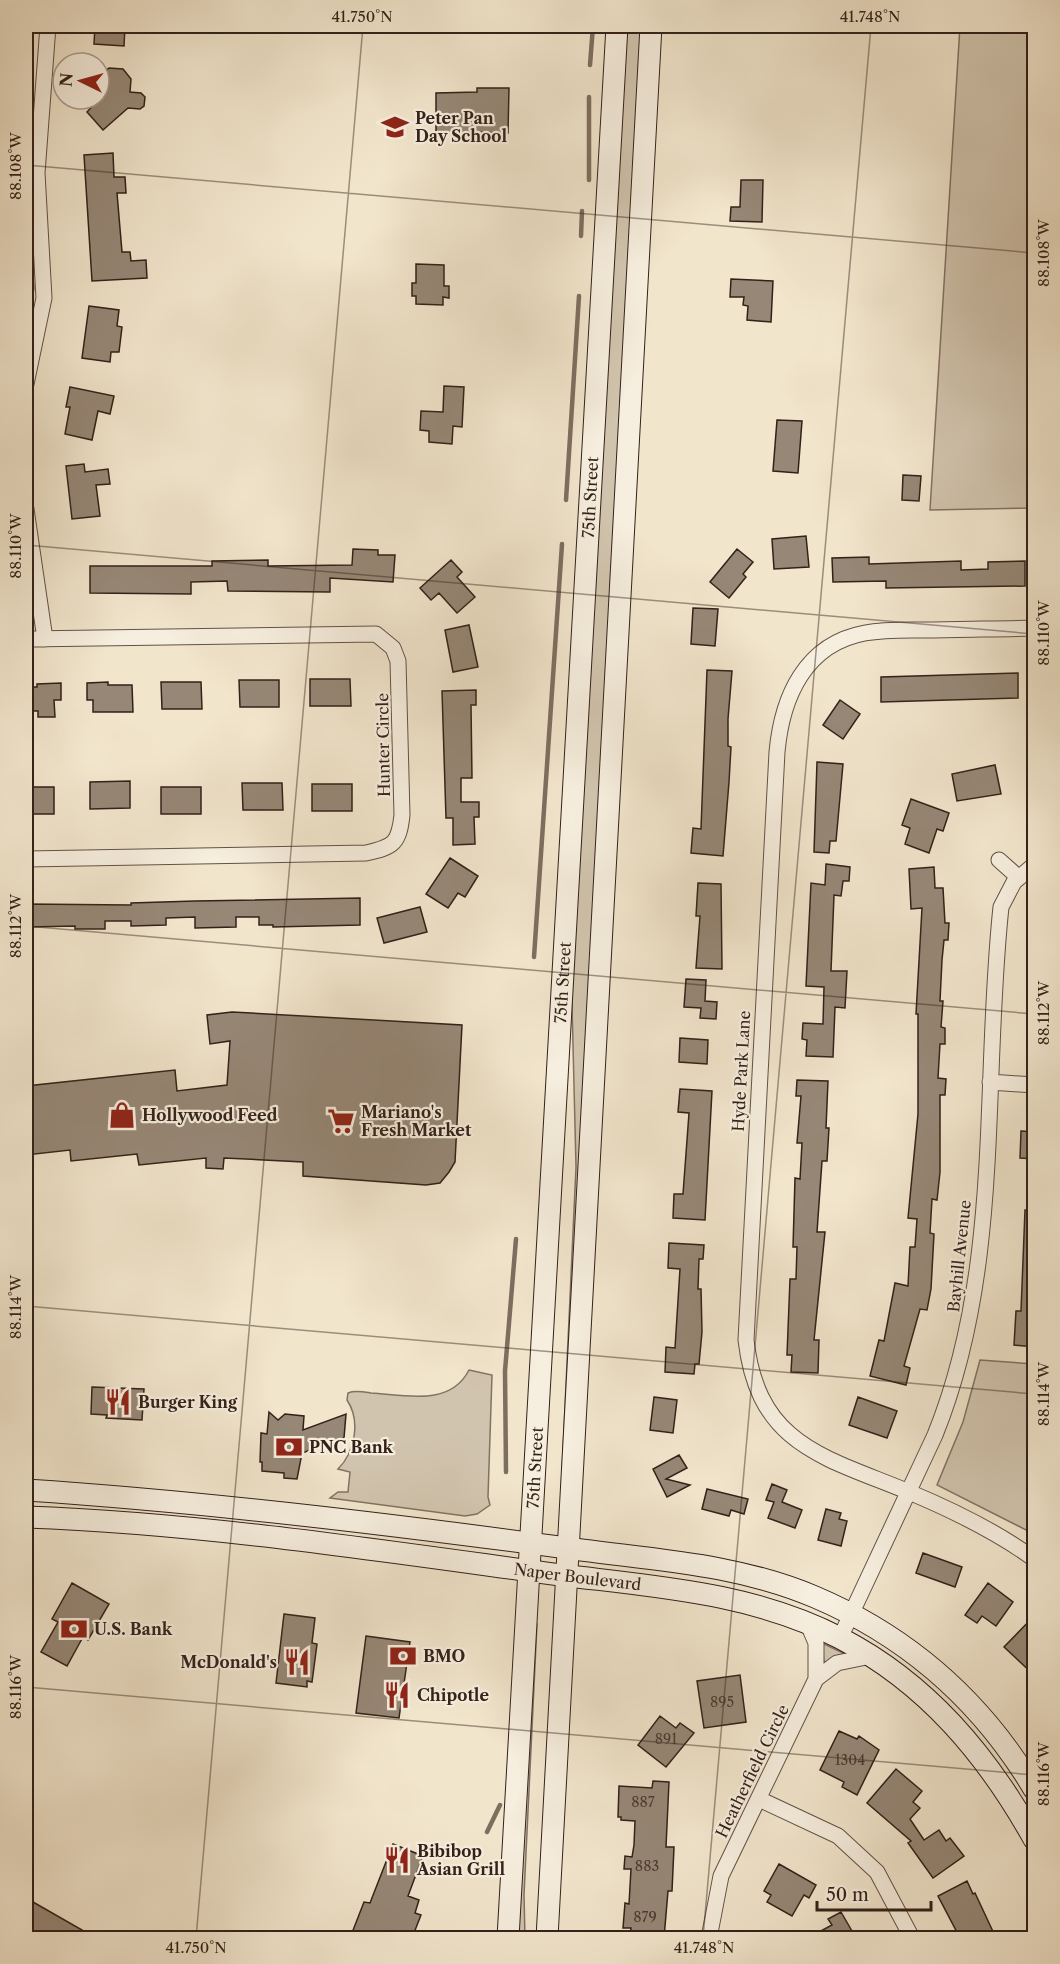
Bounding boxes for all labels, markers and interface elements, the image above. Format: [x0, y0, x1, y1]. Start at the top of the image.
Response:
text: 41.750°N [331, 7, 393, 26]
text: 41.748°N [840, 7, 900, 26]
north arrow [51, 51, 111, 111]
text: N [55, 72, 77, 87]
place label: Peter Pan Day School [415, 108, 507, 146]
school or university icon: Peter Pan Day School [380, 112, 410, 142]
text: 88.108°W [6, 132, 25, 200]
text: 88.108°W [1034, 219, 1053, 287]
street label: 75th Street [578, 456, 602, 539]
text: 88.110°W [6, 513, 25, 579]
text: 88.110°W [1034, 600, 1053, 666]
street label: Hunter Circle [372, 693, 394, 797]
text: 88.112°W [6, 893, 25, 958]
street label: 75th Street [550, 941, 575, 1024]
text: 88.112°W [1034, 980, 1053, 1045]
street label: Hyde Park Lane [728, 1010, 754, 1132]
shop icon: Hollywood Feed [107, 1100, 137, 1130]
place label: Mariano's Fresh Market [361, 1102, 472, 1140]
place label: Hollywood Feed [142, 1105, 278, 1125]
supermarket icon: Mariano's Fresh Market [326, 1106, 356, 1136]
street label: Bayhill Avenue [943, 1199, 975, 1313]
text: 88.114°W [6, 1274, 25, 1339]
text: 88.114°W [1034, 1361, 1053, 1426]
restaurant icon: Burger King [103, 1387, 133, 1417]
place label: Burger King [138, 1392, 238, 1412]
street label: 75th Street [522, 1426, 547, 1509]
bank icon: PNC Bank [274, 1432, 304, 1462]
place label: PNC Bank [309, 1437, 394, 1457]
street label: Naper Boulevard [513, 1559, 643, 1594]
bank icon: U.S. Bank [59, 1614, 89, 1644]
place label: U.S. Bank [94, 1619, 173, 1639]
bank icon: BMO [388, 1641, 418, 1671]
place label: BMO [423, 1646, 466, 1666]
restaurant icon: McDonald's [282, 1647, 312, 1677]
place label: McDonald's [180, 1652, 277, 1672]
text: 88.116°W [6, 1654, 25, 1719]
restaurant icon: Chipotle [382, 1680, 412, 1710]
place label: Chipotle [417, 1685, 490, 1705]
house number: 895 [710, 1693, 734, 1711]
street label: Heatherfield Circle [711, 1701, 793, 1841]
house number: 891 [655, 1730, 677, 1748]
text: 88.116°W [1034, 1741, 1053, 1806]
house number: 1304 [835, 1751, 865, 1769]
house number: 887 [631, 1793, 655, 1811]
place label: Bibibop Asian Grill [416, 1841, 505, 1879]
restaurant icon: Bibibop Asian Grill [382, 1845, 412, 1875]
house number: 883 [635, 1857, 659, 1875]
scale bar [817, 1874, 931, 1912]
text: 50 m [826, 1884, 869, 1906]
house number: 879 [633, 1908, 657, 1926]
text: 41.750°N [165, 1938, 227, 1957]
text: 41.748°N [674, 1938, 734, 1957]

